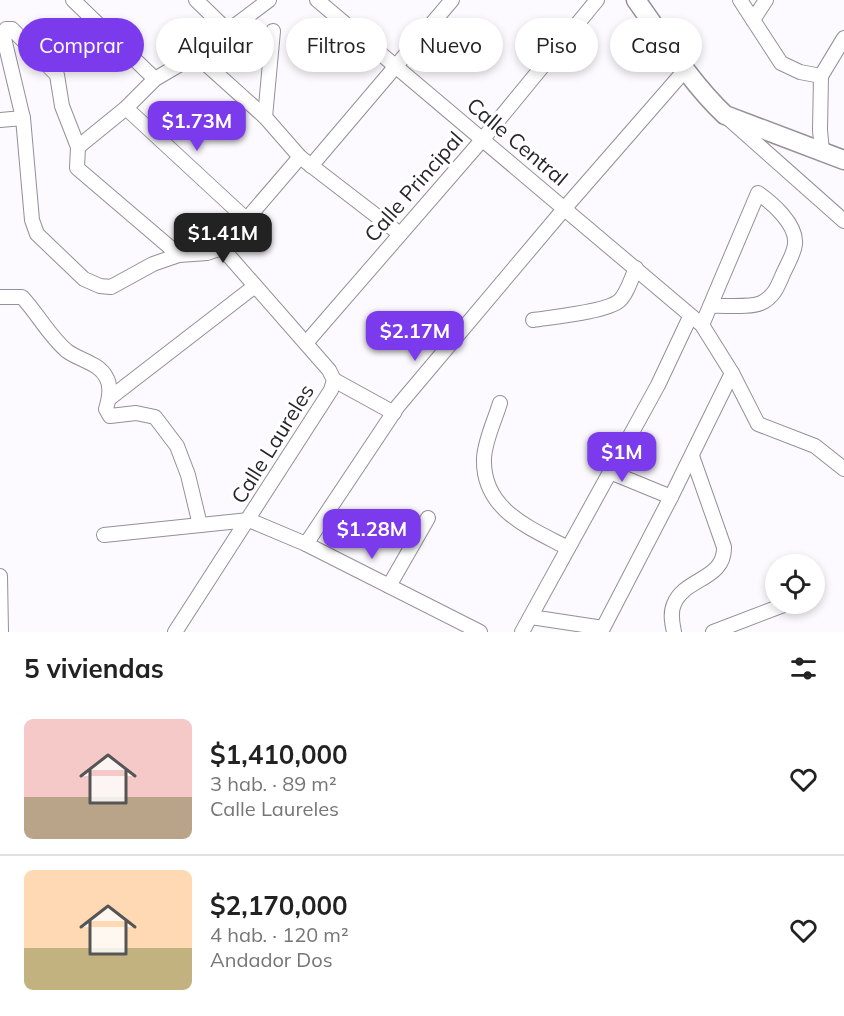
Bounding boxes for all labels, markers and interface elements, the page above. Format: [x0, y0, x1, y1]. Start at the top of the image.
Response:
chip: Comprar [18, 18, 144, 72]
chip: Alquilar [156, 18, 274, 72]
chip: Filtros [286, 18, 387, 72]
chip: Nuevo [399, 18, 503, 72]
chip: Piso [515, 18, 598, 72]
chip: Casa [610, 18, 702, 72]
street label: Calle Central [462, 92, 573, 191]
pin: $1.73M [148, 101, 246, 152]
text: $1.73M [162, 108, 232, 133]
street label: Calle Principal [358, 126, 468, 247]
pin: $1.41M [174, 213, 272, 264]
text: $1.41M [188, 220, 258, 245]
pin: $2.17M [366, 311, 464, 362]
text: $2.17M [380, 318, 450, 343]
street label: Calle Laureles [225, 379, 319, 508]
pin: $1M [593, 432, 651, 483]
text: $1M [601, 439, 643, 464]
pin: $1.28M [323, 509, 421, 560]
text: $1.28M [337, 516, 407, 541]
map controls [765, 554, 825, 614]
button: locate [765, 554, 825, 614]
text: 5 viviendas [24, 652, 164, 685]
icon: filters [787, 652, 820, 685]
text: $1,410,000 [210, 738, 348, 771]
icon: home [72, 743, 144, 815]
icon: heart [787, 763, 820, 796]
text: 3 hab. · 89 m² [210, 771, 337, 796]
text: Calle Laureles [210, 796, 339, 821]
text: $2,170,000 [210, 889, 348, 922]
icon: home [72, 894, 144, 966]
icon: heart [787, 914, 820, 947]
text: 4 hab. · 120 m² [210, 922, 349, 947]
text: Andador Dos [210, 947, 333, 972]

